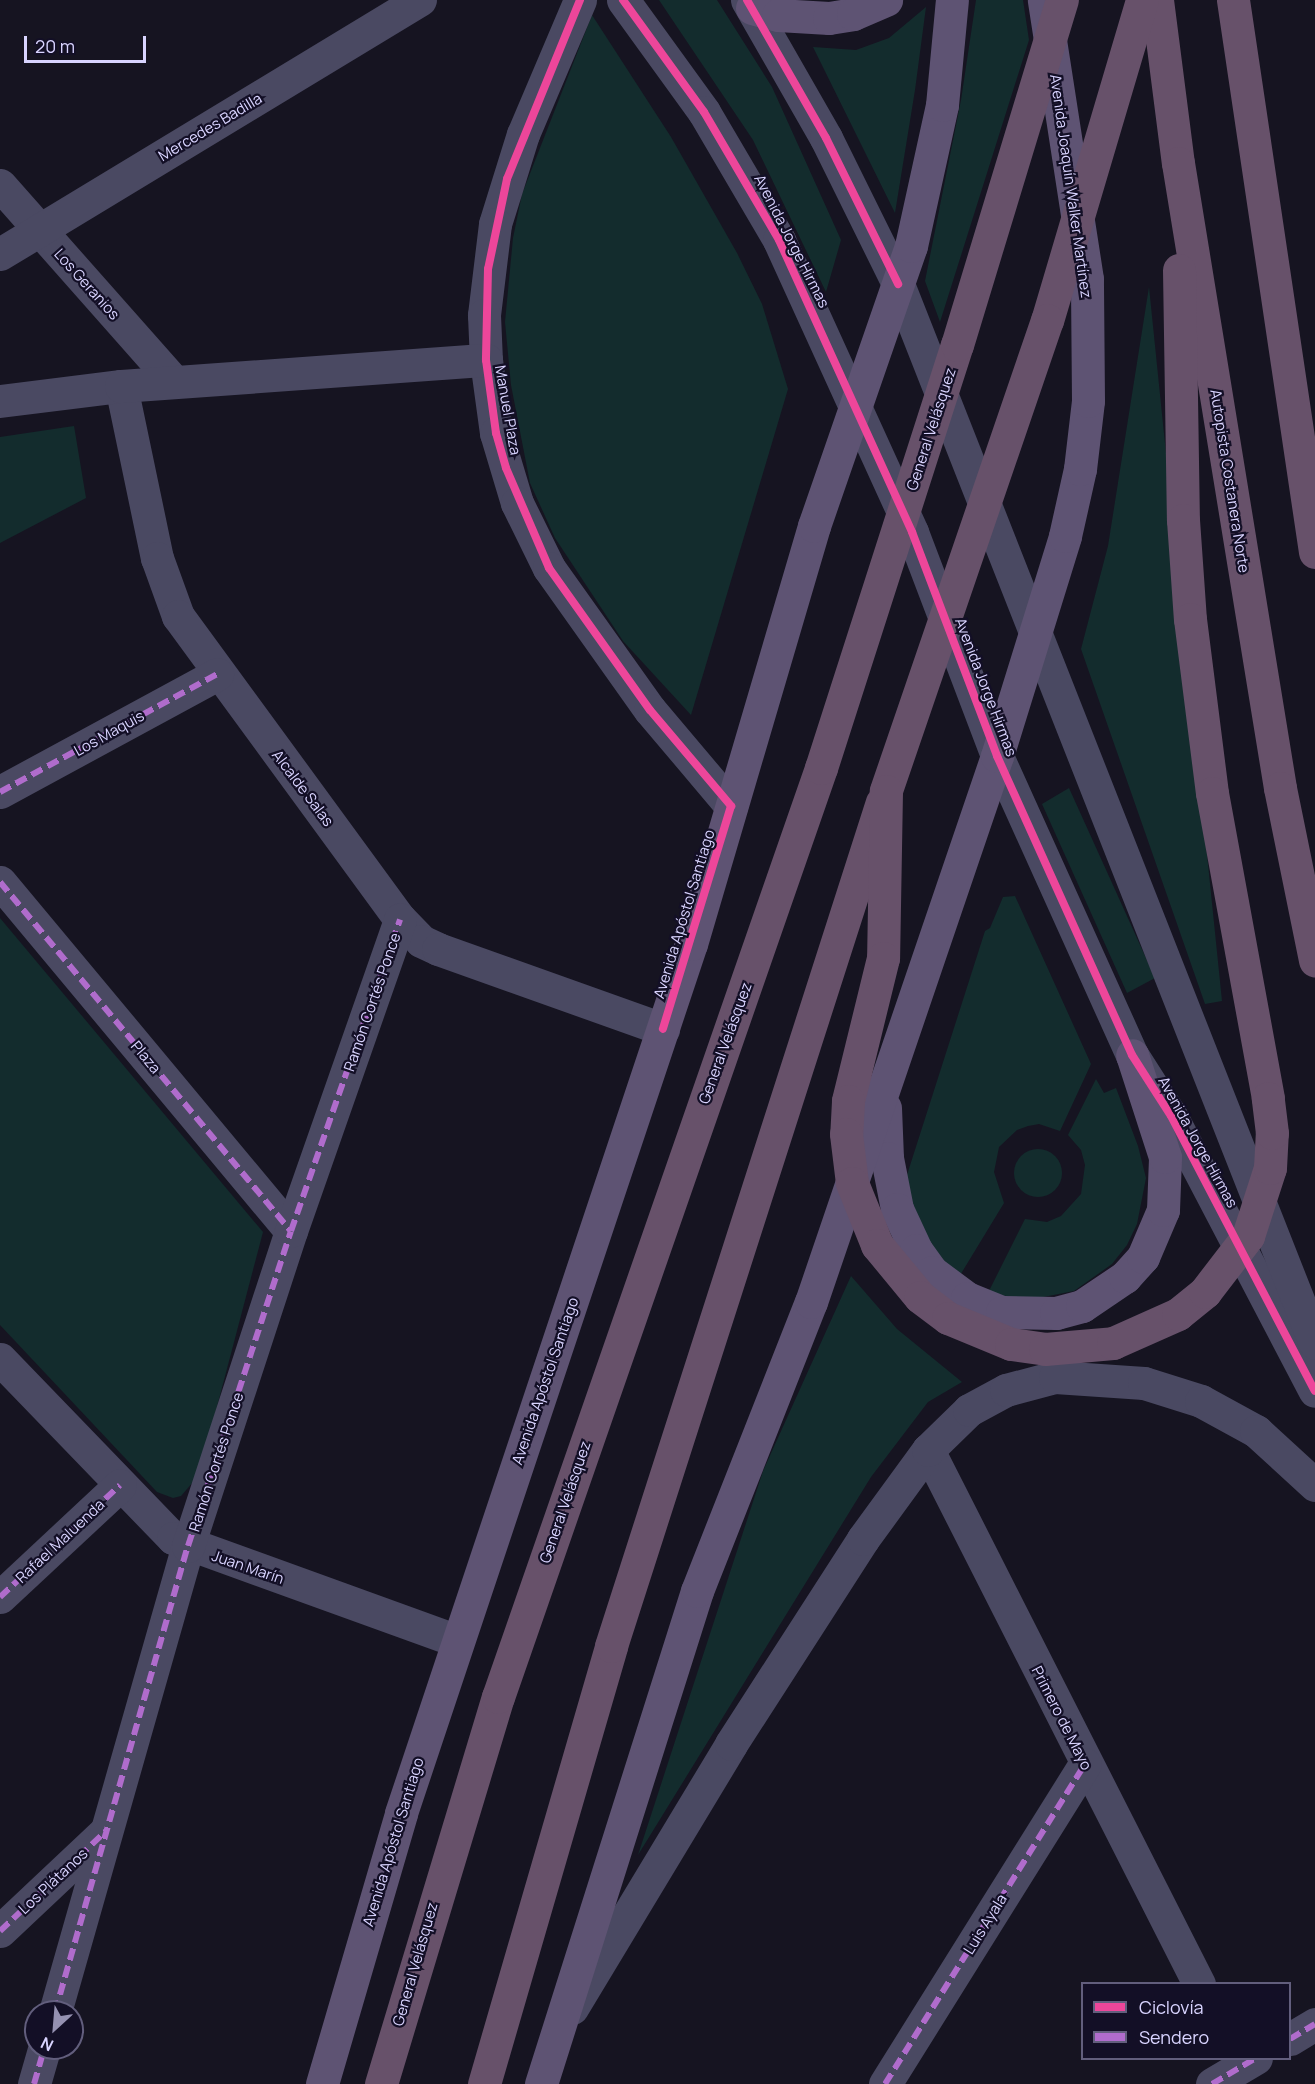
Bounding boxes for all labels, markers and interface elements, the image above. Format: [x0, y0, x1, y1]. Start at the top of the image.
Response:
scale bar [27, 24, 148, 62]
text: 20 m [35, 34, 75, 58]
street label: Avenida Joaquín Walker Martínez [1046, 73, 1096, 299]
street label: Mercedes Badilla [155, 89, 265, 165]
street label: Avenida Jorge Hirmas [751, 171, 833, 311]
street label: Los Geranios [50, 245, 124, 323]
street label: Manuel Plaza [491, 364, 525, 456]
street label: General Velásquez [903, 365, 959, 493]
street label: Autopista Costanera Norte [1207, 388, 1253, 574]
street label: Avenida Jorge Hirmas [951, 615, 1021, 759]
street label: Los Maquis [71, 706, 147, 760]
street label: Alcalde Salas [268, 746, 338, 830]
street label: Avenida Apóstol Santiago [650, 827, 718, 1001]
street label: Ramón Cortés Ponce [340, 930, 404, 1074]
street label: General Velásquez [695, 980, 755, 1106]
street label: Plaza [127, 1037, 165, 1077]
street label: Avenida Jorge Hirmas [1154, 1073, 1242, 1211]
street label: Avenida Apóstol Santiago [508, 1295, 582, 1467]
street label: Ramón Cortés Ponce [185, 1390, 247, 1534]
street label: General Velásquez [536, 1439, 594, 1565]
street label: Rafael Maluenda [12, 1495, 108, 1587]
street label: Juan Marín [210, 1546, 286, 1588]
street label: Primero de Mayo [1028, 1663, 1096, 1773]
street label: Avenida Apóstol Santiago [359, 1755, 427, 1929]
street label: Los Plátanos [15, 1844, 91, 1918]
street label: Luis Ayala [959, 1891, 1011, 1957]
street label: General Velásquez [389, 1900, 441, 2028]
legend [1081, 1982, 1291, 2060]
text: Ciclovía [1139, 1995, 1204, 2019]
north arrow [24, 2000, 84, 2060]
text: Sendero [1139, 2025, 1209, 2049]
text: N [37, 2032, 57, 2057]

